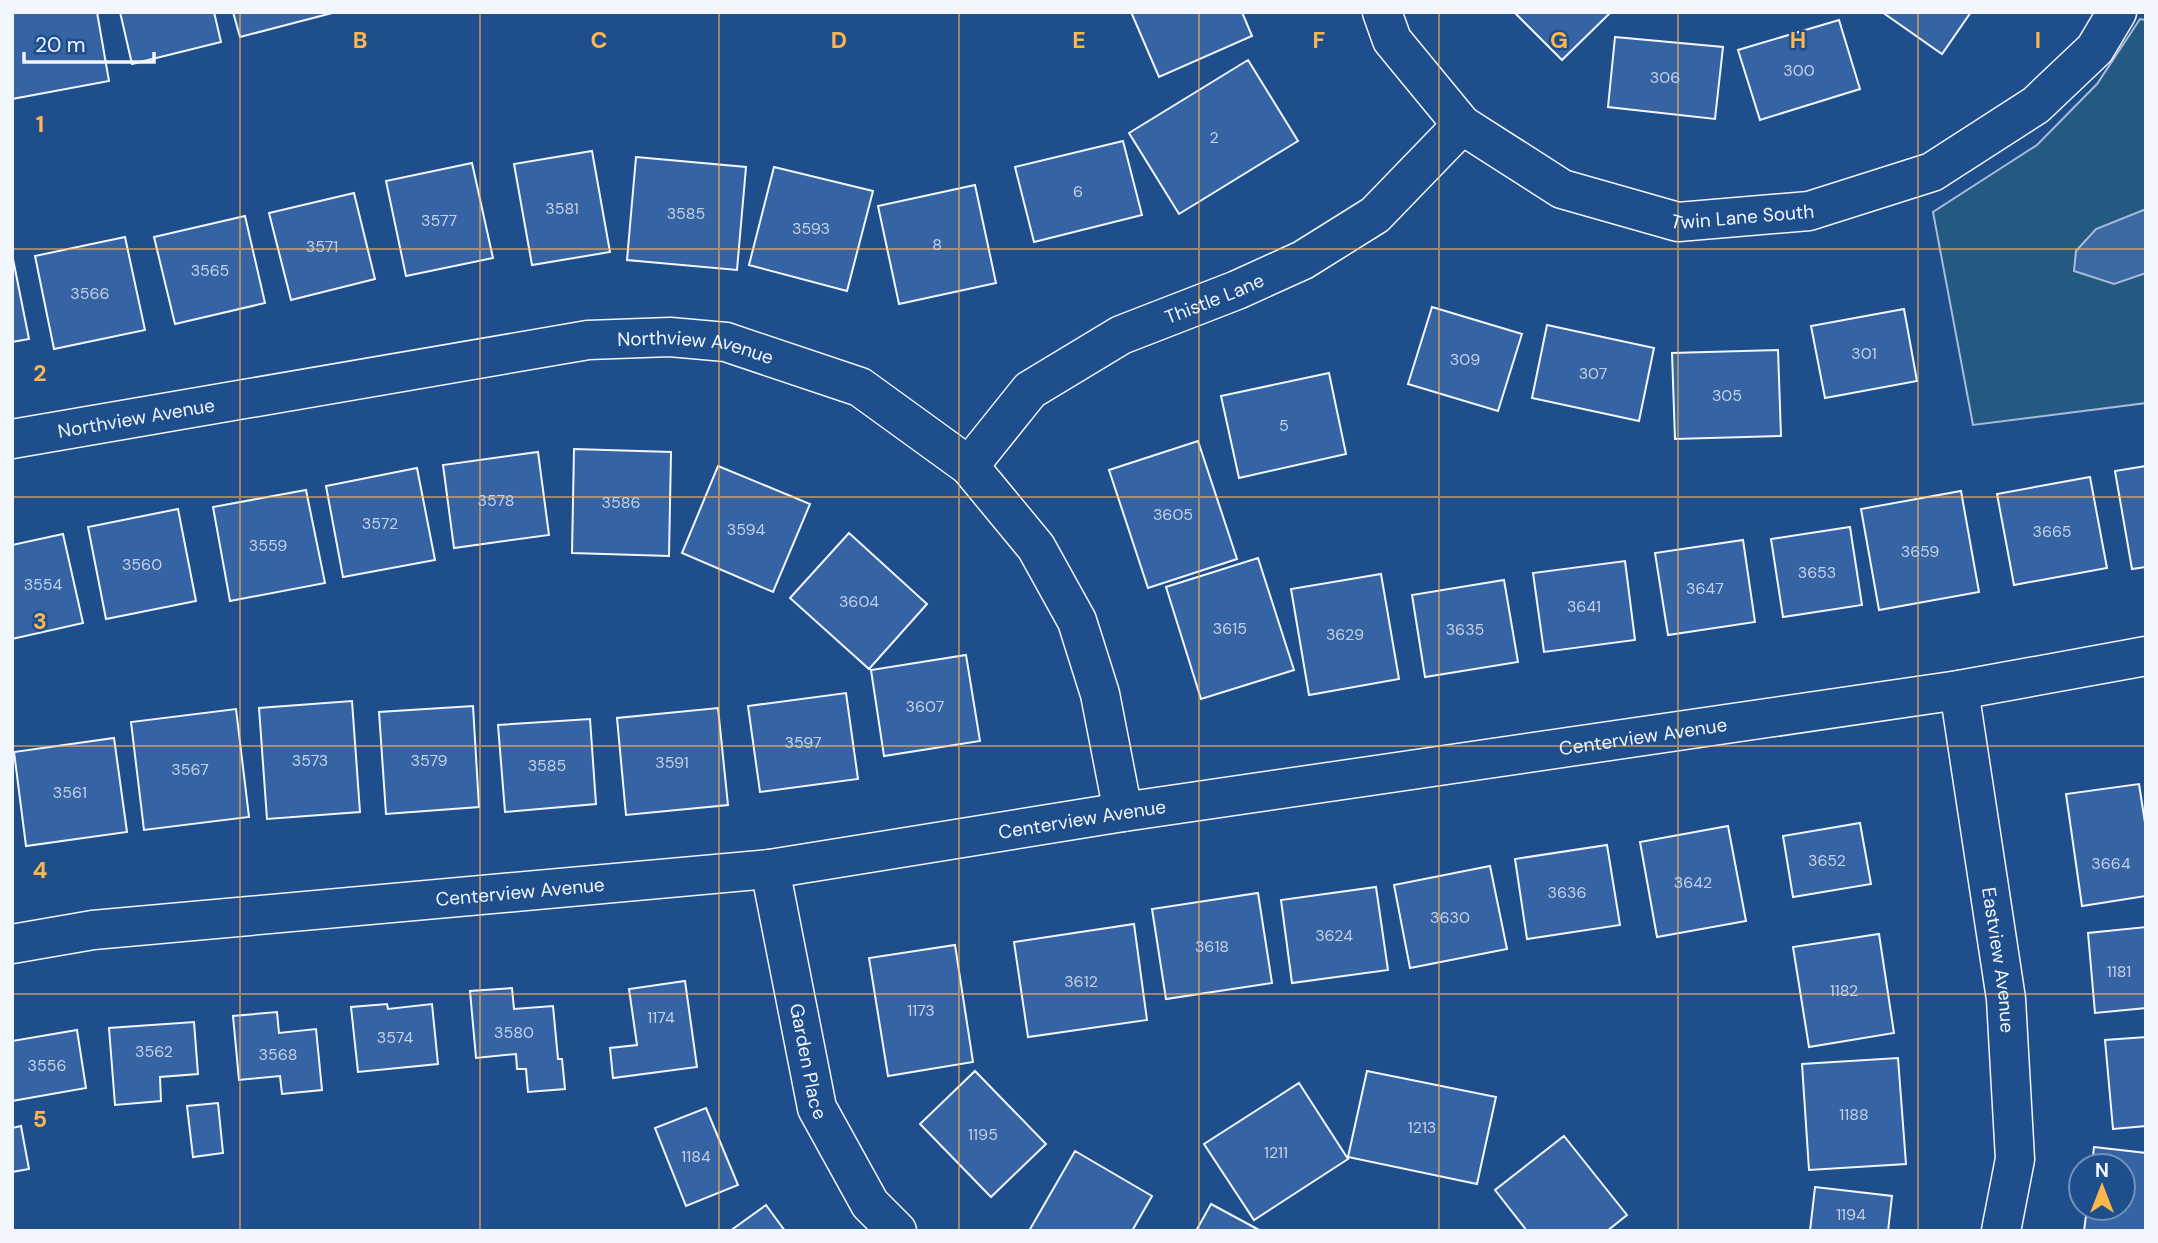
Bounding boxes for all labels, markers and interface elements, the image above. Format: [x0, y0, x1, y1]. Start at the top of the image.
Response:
scale bar [24, 21, 154, 65]
text: B [353, 25, 367, 55]
text: C [591, 25, 607, 55]
text: D [831, 25, 847, 55]
text: E [1072, 25, 1086, 55]
text: F [1313, 25, 1326, 55]
text: G [1550, 25, 1568, 55]
text: H [1790, 25, 1806, 55]
text: I [2035, 25, 2041, 55]
text: 20 m [35, 31, 86, 59]
house number: 300 [1783, 60, 1815, 81]
house number: 306 [1650, 67, 1680, 88]
text: 1 [36, 109, 44, 139]
house number: 2 [1209, 127, 1219, 148]
house number: 6 [1073, 181, 1083, 202]
house number: 3581 [545, 198, 579, 219]
street label: Twin Lane South [1668, 199, 1815, 236]
house number: 3585 [667, 203, 705, 224]
house number: 3577 [421, 210, 457, 231]
house number: 3593 [792, 218, 830, 239]
house number: 8 [932, 234, 942, 255]
house number: 3571 [306, 236, 338, 257]
house number: 3565 [191, 260, 229, 281]
street label: Thistle Lane [1161, 267, 1268, 330]
house number: 3566 [70, 283, 110, 304]
street label: Northview Avenue [617, 325, 777, 370]
house number: 301 [1851, 343, 1877, 364]
house number: 309 [1450, 349, 1480, 370]
text: 2 [33, 358, 47, 388]
house number: 307 [1579, 363, 1607, 384]
house number: 305 [1712, 385, 1742, 406]
street label: Northview Avenue [56, 392, 217, 444]
house number: 5 [1279, 415, 1289, 436]
house number: 3578 [478, 490, 514, 511]
house number: 3586 [602, 492, 641, 513]
house number: 3605 [1153, 504, 1193, 525]
house number: 3572 [362, 513, 398, 534]
house number: 3594 [727, 519, 766, 540]
house number: 3665 [2033, 521, 2072, 542]
house number: 3559 [249, 535, 287, 556]
house number: 3659 [1901, 541, 1939, 562]
house number: 3560 [122, 554, 162, 575]
house number: 3653 [1798, 562, 1836, 583]
house number: 3554 [24, 574, 63, 595]
house number: 3647 [1686, 578, 1724, 599]
house number: 3604 [839, 591, 879, 612]
house number: 3641 [1567, 596, 1601, 617]
text: 3 [33, 606, 47, 636]
house number: 3615 [1213, 618, 1247, 639]
house number: 3635 [1446, 619, 1484, 640]
house number: 3629 [1326, 624, 1364, 645]
house number: 3607 [906, 696, 944, 717]
street label: Centerview Avenue [1557, 712, 1729, 761]
house number: 3597 [785, 732, 821, 753]
house number: 3573 [292, 750, 328, 771]
house number: 3579 [410, 750, 448, 771]
house number: 3591 [655, 752, 689, 773]
house number: 3585 [528, 755, 566, 776]
house number: 3567 [171, 759, 209, 780]
house number: 3561 [53, 782, 87, 803]
street label: Centerview Avenue [996, 794, 1168, 845]
house number: 3652 [1808, 850, 1846, 871]
house number: 3664 [2091, 853, 2131, 874]
text: 4 [33, 855, 48, 885]
street label: Centerview Avenue [435, 872, 606, 912]
house number: 3642 [1674, 872, 1712, 893]
house number: 3636 [1547, 882, 1587, 903]
street label: Eastview Avenue [1976, 886, 2020, 1034]
house number: 3630 [1430, 907, 1470, 928]
house number: 3624 [1315, 925, 1353, 946]
house number: 3618 [1195, 936, 1229, 957]
house number: 1181 [2107, 961, 2131, 982]
house number: 3612 [1064, 971, 1098, 992]
house number: 1182 [1830, 980, 1858, 1001]
house number: 1173 [907, 1000, 935, 1021]
street label: Garden Place [784, 1001, 833, 1124]
house number: 1174 [647, 1007, 675, 1028]
house number: 3580 [494, 1022, 534, 1043]
house number: 3574 [377, 1027, 413, 1048]
house number: 3562 [135, 1041, 173, 1062]
house number: 3568 [259, 1044, 298, 1065]
house number: 3556 [27, 1055, 67, 1076]
text: 5 [33, 1104, 47, 1134]
house number: 1188 [1839, 1104, 1869, 1125]
house number: 1213 [1408, 1117, 1436, 1138]
house number: 1195 [968, 1124, 998, 1145]
house number: 1211 [1264, 1142, 1288, 1163]
house number: 1184 [681, 1146, 711, 1167]
north arrow [2067, 1152, 2137, 1222]
text: N [2095, 1158, 2109, 1183]
house number: 1194 [1836, 1204, 1866, 1225]

